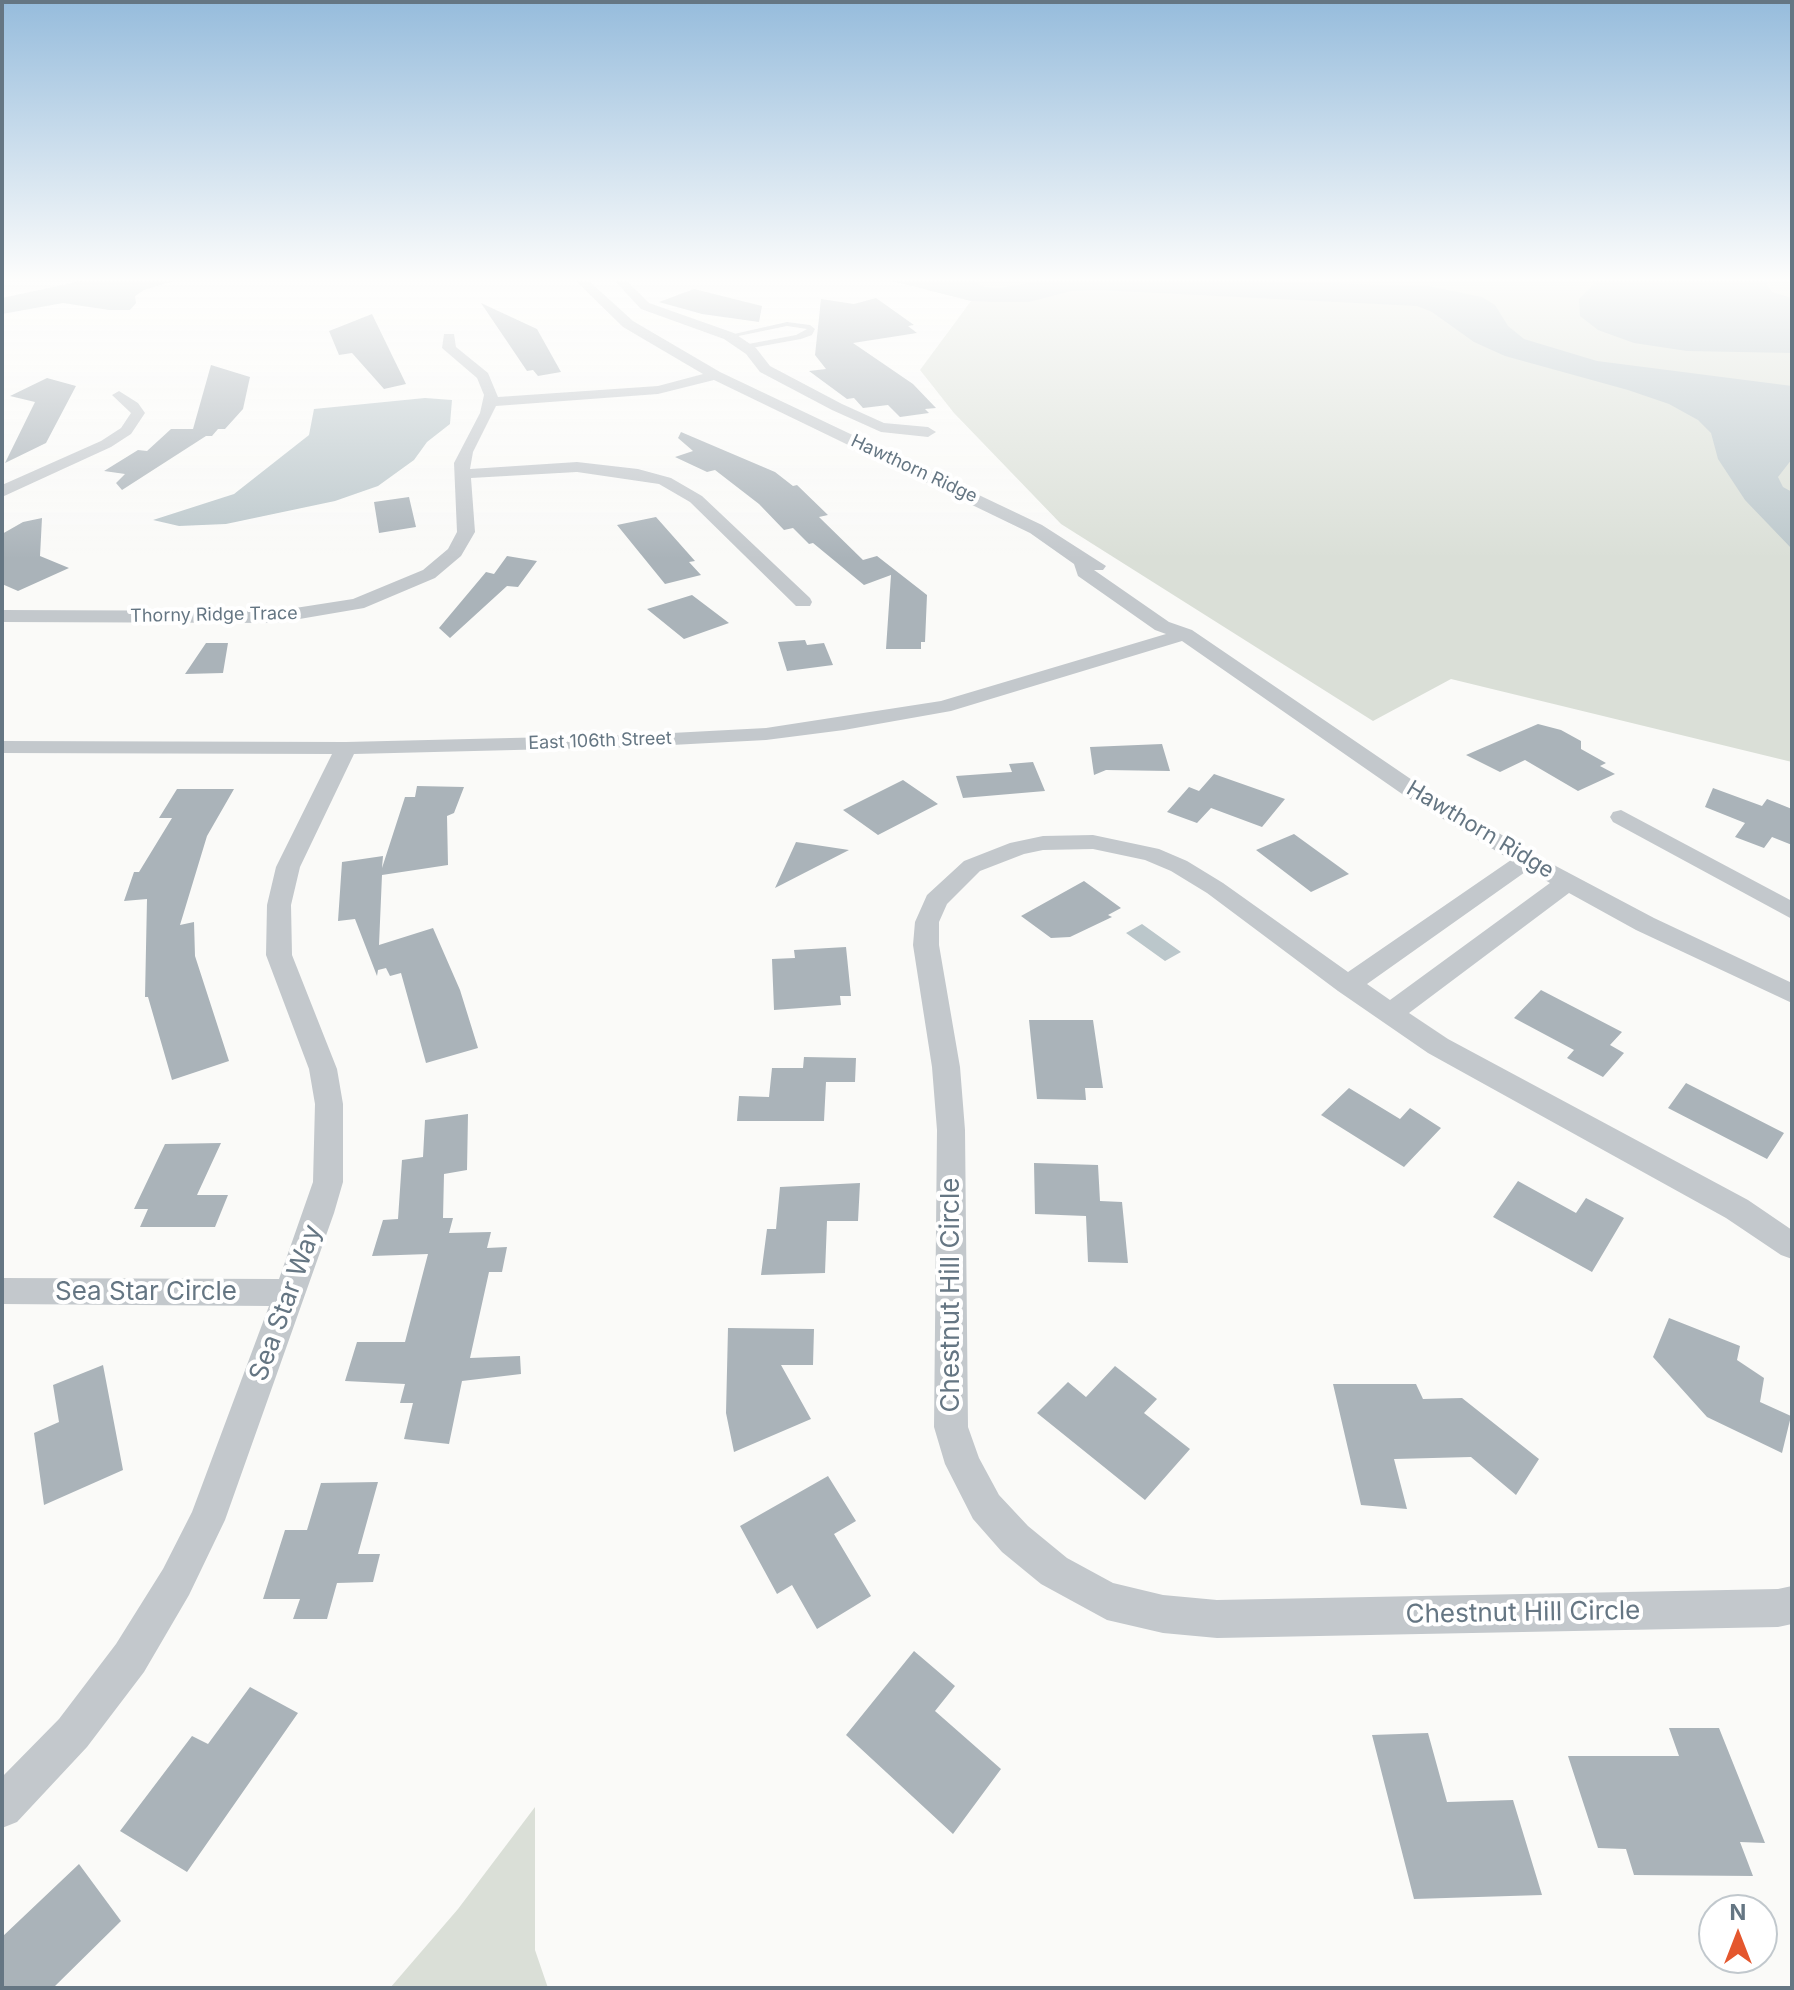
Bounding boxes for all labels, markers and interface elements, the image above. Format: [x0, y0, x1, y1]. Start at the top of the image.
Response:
street label: Hawthorn Ridge [847, 430, 981, 508]
street label: Thorny Ridge Trace [130, 603, 298, 627]
street label: East 106th Street [528, 728, 672, 754]
street label: Hawthorn Ridge [1402, 776, 1558, 884]
street label: Chestnut Hill Circle [935, 1178, 967, 1412]
street label: Sea Star Way [243, 1221, 329, 1385]
street label: Sea Star Circle [55, 1276, 237, 1308]
street label: Chestnut Hill Circle [1405, 1595, 1641, 1631]
north arrow [1698, 1894, 1778, 1974]
text: N [1730, 1899, 1746, 1925]

